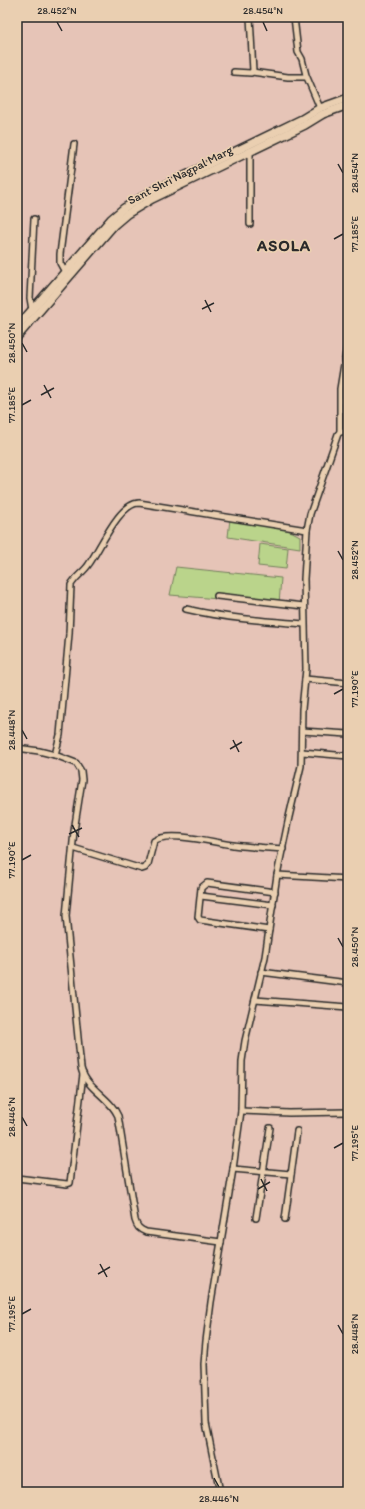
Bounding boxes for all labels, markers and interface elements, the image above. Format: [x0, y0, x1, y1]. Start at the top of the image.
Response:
text: 28.452°N [37, 4, 77, 17]
text: 28.454°N [243, 4, 283, 17]
street label: Sant Shri Nagpal Marg [125, 142, 236, 208]
text: 28.454°N [348, 153, 361, 193]
text: 77.185°E [348, 215, 361, 252]
district label: ASOLA [256, 236, 311, 255]
text: 28.450°N [5, 323, 18, 363]
text: 77.185°E [5, 386, 18, 423]
text: 28.452°N [348, 540, 361, 580]
text: 77.190°E [348, 670, 361, 707]
text: 28.448°N [5, 710, 18, 750]
text: 77.190°E [5, 841, 18, 878]
text: 28.450°N [348, 927, 361, 967]
text: 28.446°N [5, 1097, 18, 1137]
text: 77.195°E [348, 1125, 361, 1161]
text: 77.195°E [5, 1296, 18, 1332]
text: 28.448°N [348, 1314, 361, 1354]
text: 28.446°N [199, 1492, 239, 1505]

